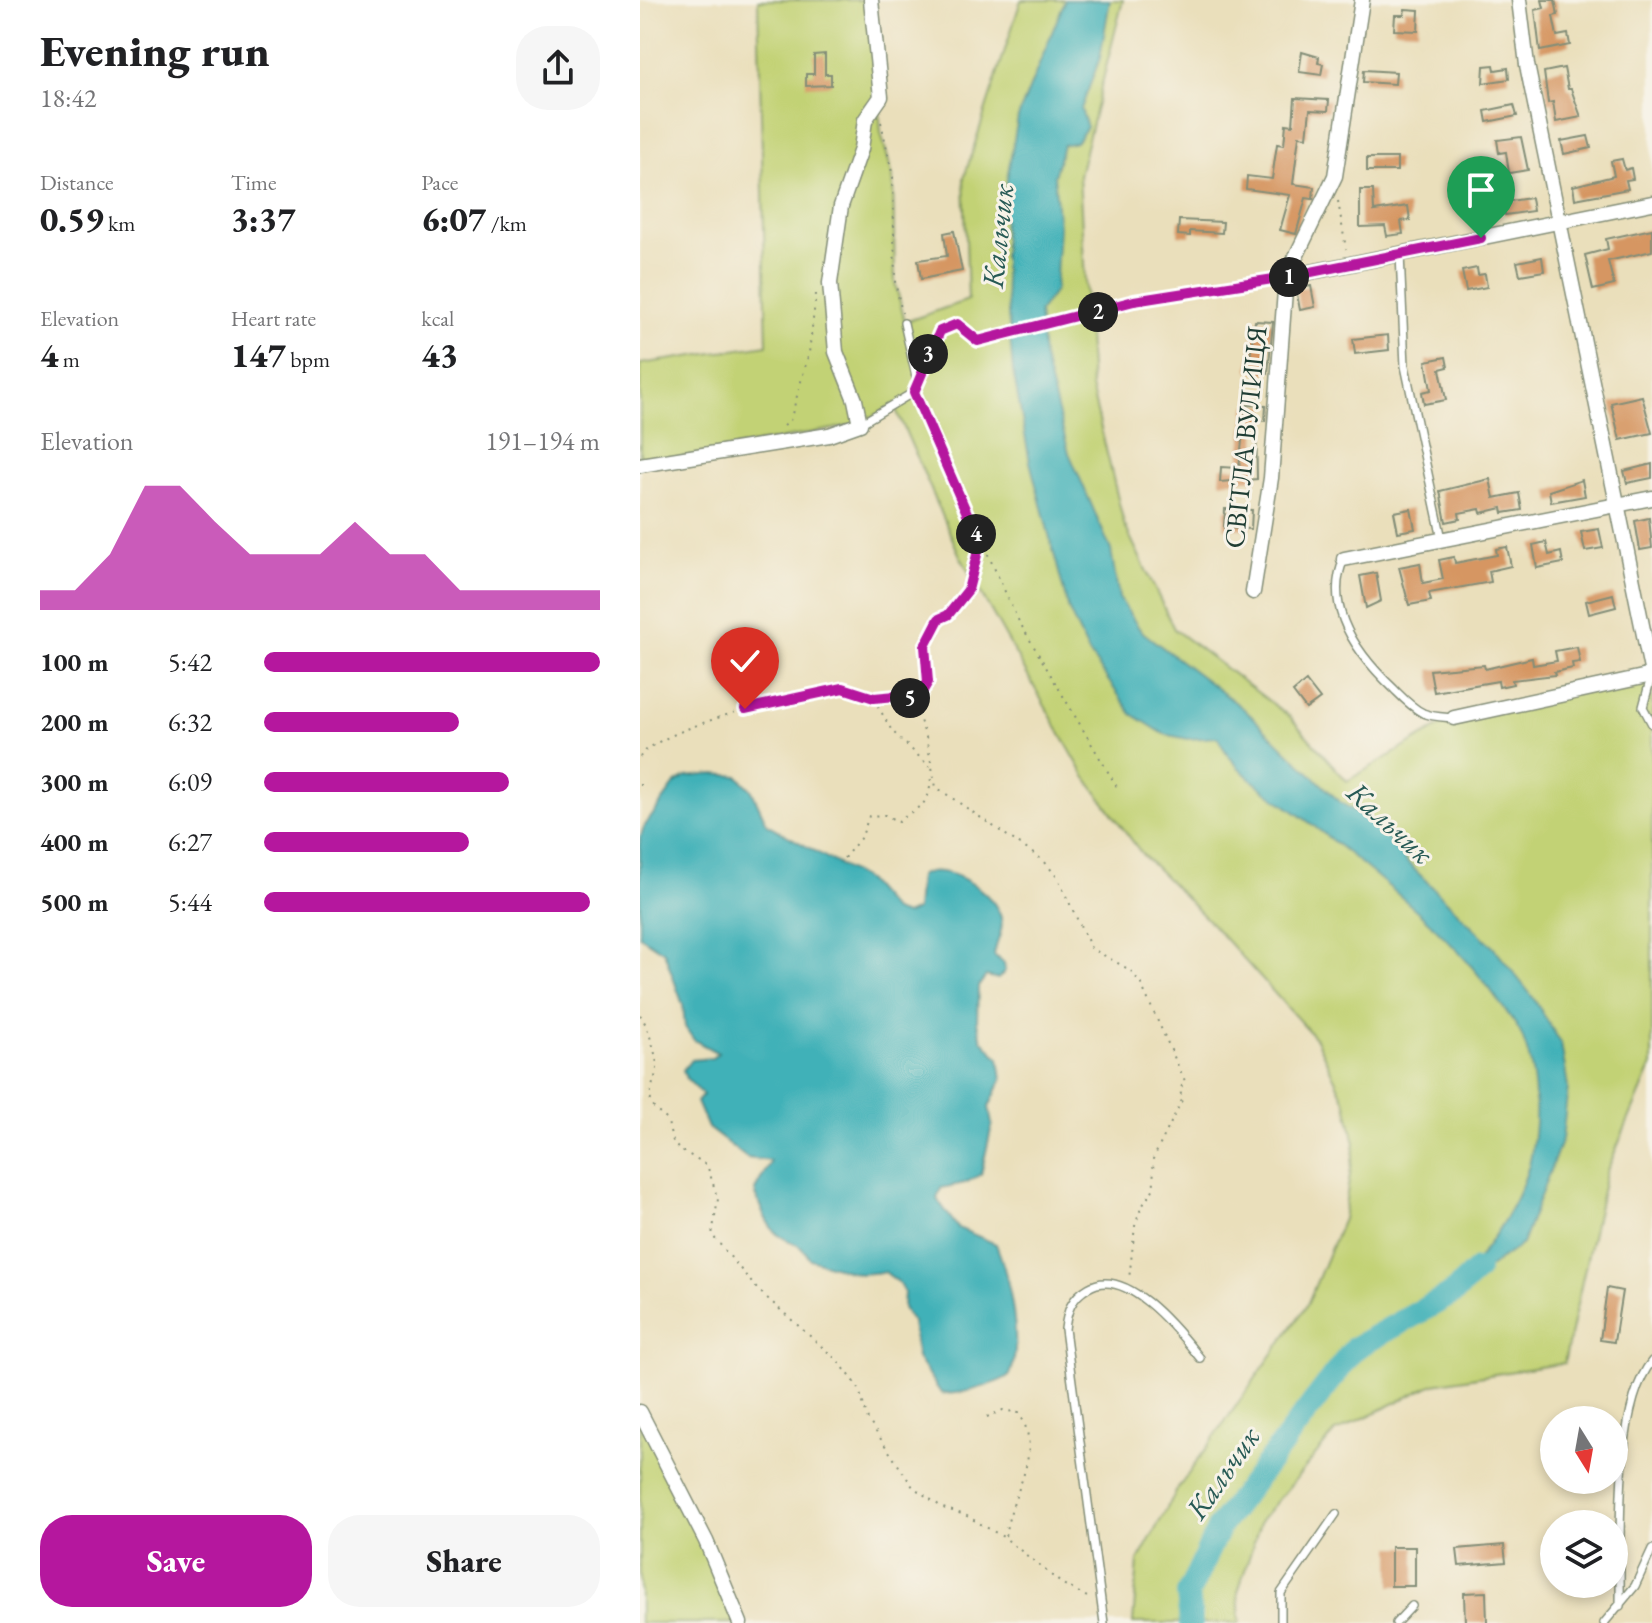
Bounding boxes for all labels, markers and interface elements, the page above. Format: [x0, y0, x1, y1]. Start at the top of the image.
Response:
text: Evening run [40, 22, 270, 79]
button: share [516, 26, 600, 110]
text: 18:42 [40, 81, 96, 115]
pin [1447, 156, 1515, 238]
text: Distance [40, 168, 113, 197]
text: Time [231, 168, 276, 197]
text: Pace [421, 168, 458, 197]
icon: arrive [1459, 168, 1503, 212]
water label: Кальчик [973, 181, 1022, 291]
text: 0.59 [40, 197, 104, 241]
text: 3:37 [231, 197, 296, 241]
text: 6:07 [421, 197, 486, 241]
text: km [104, 209, 135, 238]
text: /km [486, 209, 527, 238]
pin: 1 [1269, 257, 1309, 297]
text: 1 [1283, 262, 1295, 291]
pin: 2 [1078, 292, 1118, 332]
text: 2 [1092, 297, 1104, 326]
text: Elevation [40, 304, 119, 333]
text: Heart rate [231, 304, 316, 333]
text: kcal [421, 304, 454, 333]
street label: СВІТЛА ВУЛИЦЯ [1215, 324, 1275, 550]
text: 4 [40, 333, 58, 377]
text: 147 [231, 333, 286, 377]
text: 43 [421, 333, 458, 377]
pin: 3 [908, 334, 948, 374]
text: 3 [922, 339, 934, 368]
text: m [58, 345, 80, 374]
text: bpm [286, 345, 330, 374]
text: Elevation [40, 424, 134, 458]
text: 191–194 m [485, 424, 600, 458]
pin: 4 [956, 514, 996, 554]
text: 4 [970, 519, 982, 548]
pin [711, 627, 779, 709]
icon: check [723, 639, 767, 683]
text: 100 m [40, 645, 108, 679]
text: 5:42 [168, 645, 212, 679]
pin: 5 [890, 678, 930, 718]
text: 5 [904, 683, 916, 712]
text: 200 m [40, 705, 108, 739]
text: 6:32 [168, 705, 212, 739]
text: 300 m [40, 765, 108, 799]
text: 6:09 [168, 765, 212, 799]
water label: Кальчик [1338, 772, 1442, 873]
text: 400 m [40, 825, 108, 859]
text: 6:27 [168, 825, 212, 859]
text: 500 m [40, 885, 108, 919]
text: 5:44 [168, 885, 212, 919]
north arrow [1540, 1406, 1628, 1494]
map controls [1540, 1406, 1628, 1598]
water label: Кальчик [1176, 1418, 1269, 1528]
button: layers [1540, 1510, 1628, 1598]
button: Save [40, 1515, 312, 1607]
button: Share [328, 1515, 600, 1607]

